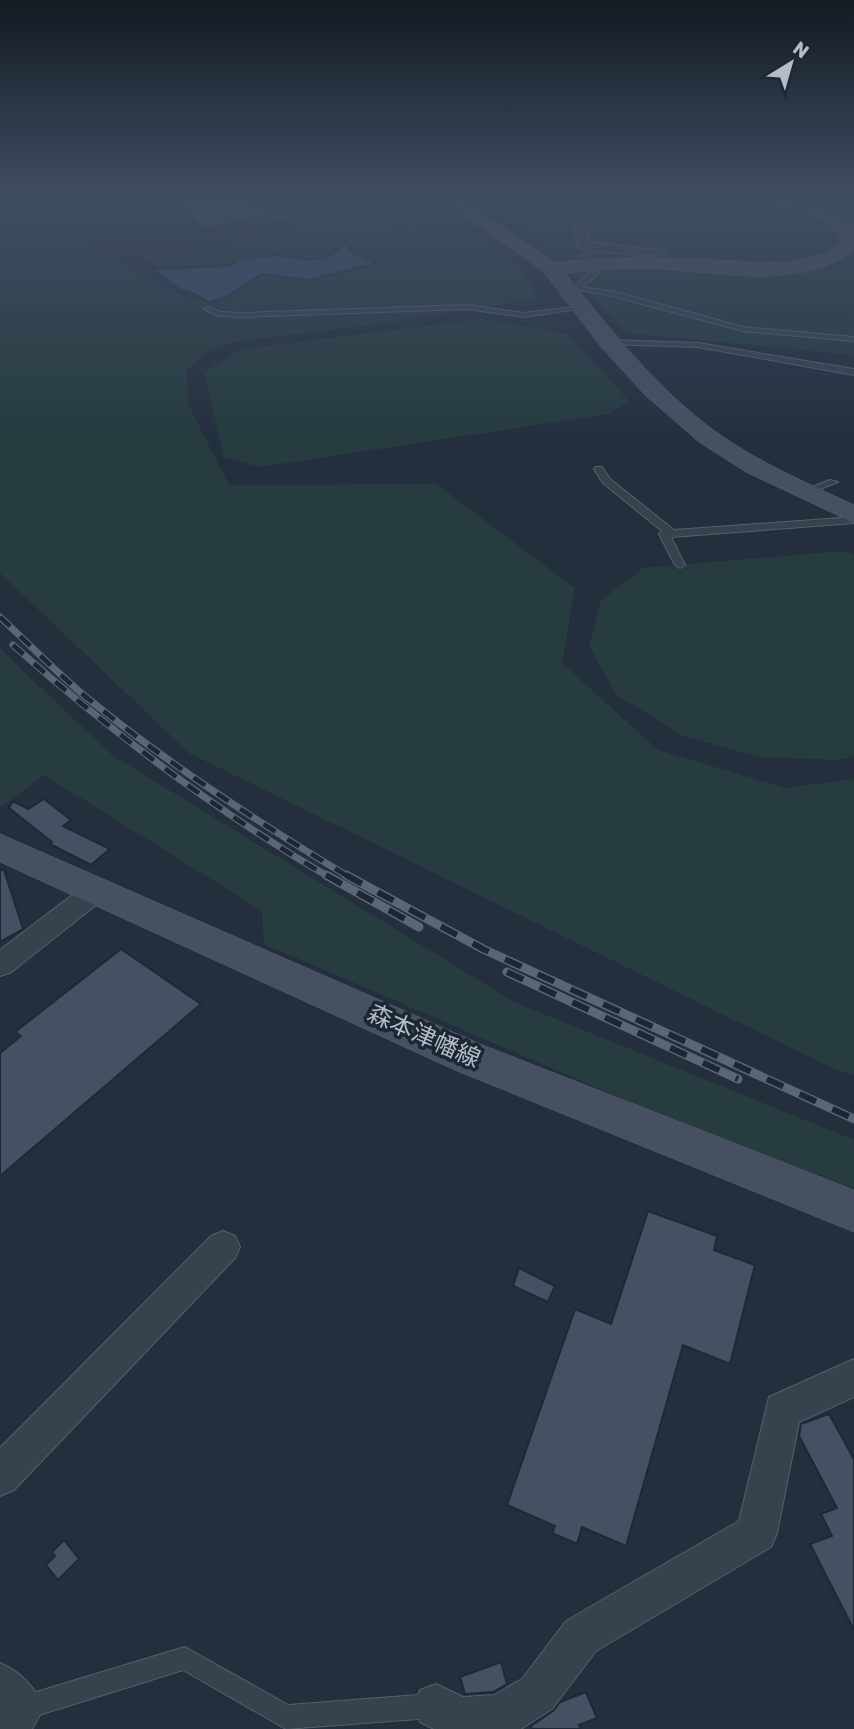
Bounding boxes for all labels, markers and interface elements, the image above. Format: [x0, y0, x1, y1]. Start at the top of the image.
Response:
north arrow [756, 28, 826, 98]
text: N [789, 37, 813, 63]
street label: 森本津幡線 [363, 999, 485, 1073]

